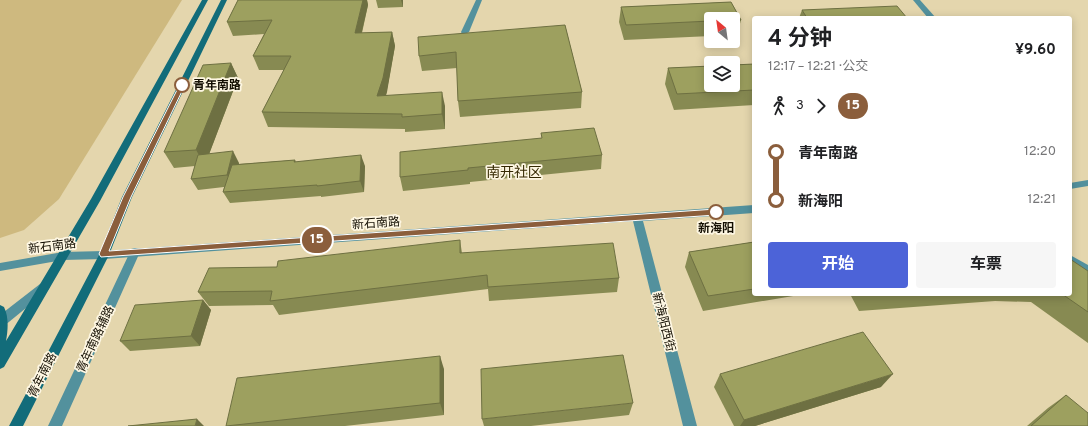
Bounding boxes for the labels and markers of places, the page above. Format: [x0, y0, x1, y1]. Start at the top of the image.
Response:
marker: 青年南路 [174, 77, 190, 93]
place label: 青年南路 [193, 78, 241, 94]
marker: 新海阳 [708, 204, 724, 220]
place label: 新海阳 [698, 221, 734, 237]

